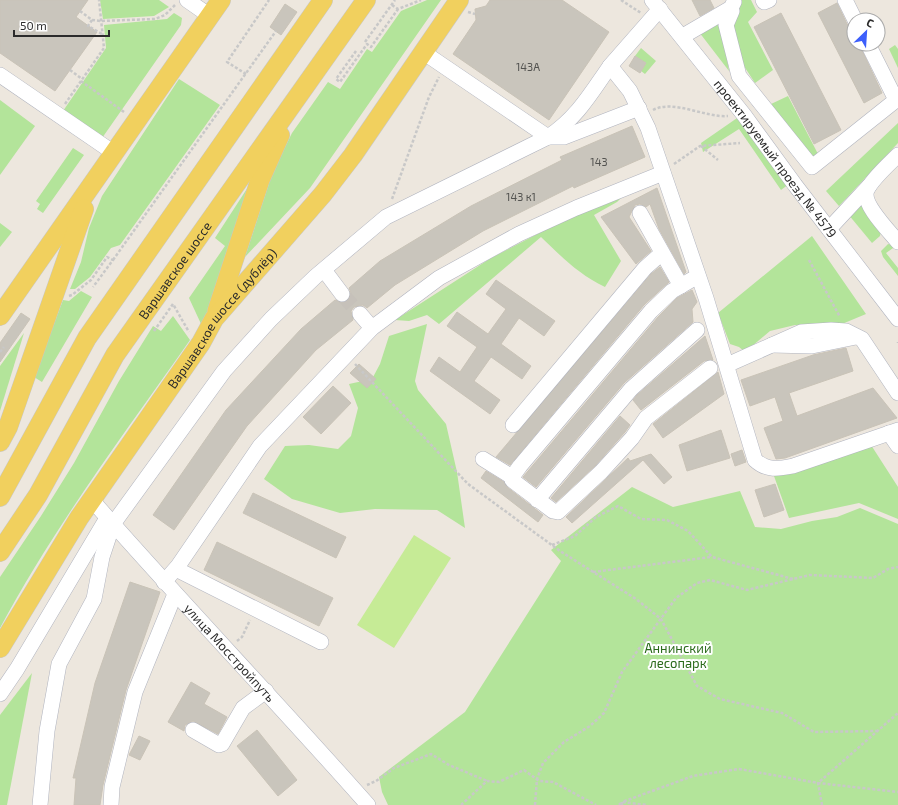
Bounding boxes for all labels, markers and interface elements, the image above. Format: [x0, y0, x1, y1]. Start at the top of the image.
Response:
scale bar [14, 12, 109, 38]
north arrow [846, 12, 886, 52]
text: С [865, 15, 877, 30]
text: 50 m [20, 18, 47, 32]
house number: 143А [516, 60, 540, 73]
street label: проектируемый проезд № 4579 [711, 76, 840, 241]
house number: 143 [590, 155, 608, 168]
house number: 143 к1 [506, 190, 536, 203]
street label: Варшавское шоссе [135, 218, 215, 322]
street label: Варшавское шоссе (дублёр) [164, 245, 280, 391]
street label: улица Мосстройпуть [181, 600, 279, 705]
park label: Аннинский лесопарк [644, 640, 712, 671]

